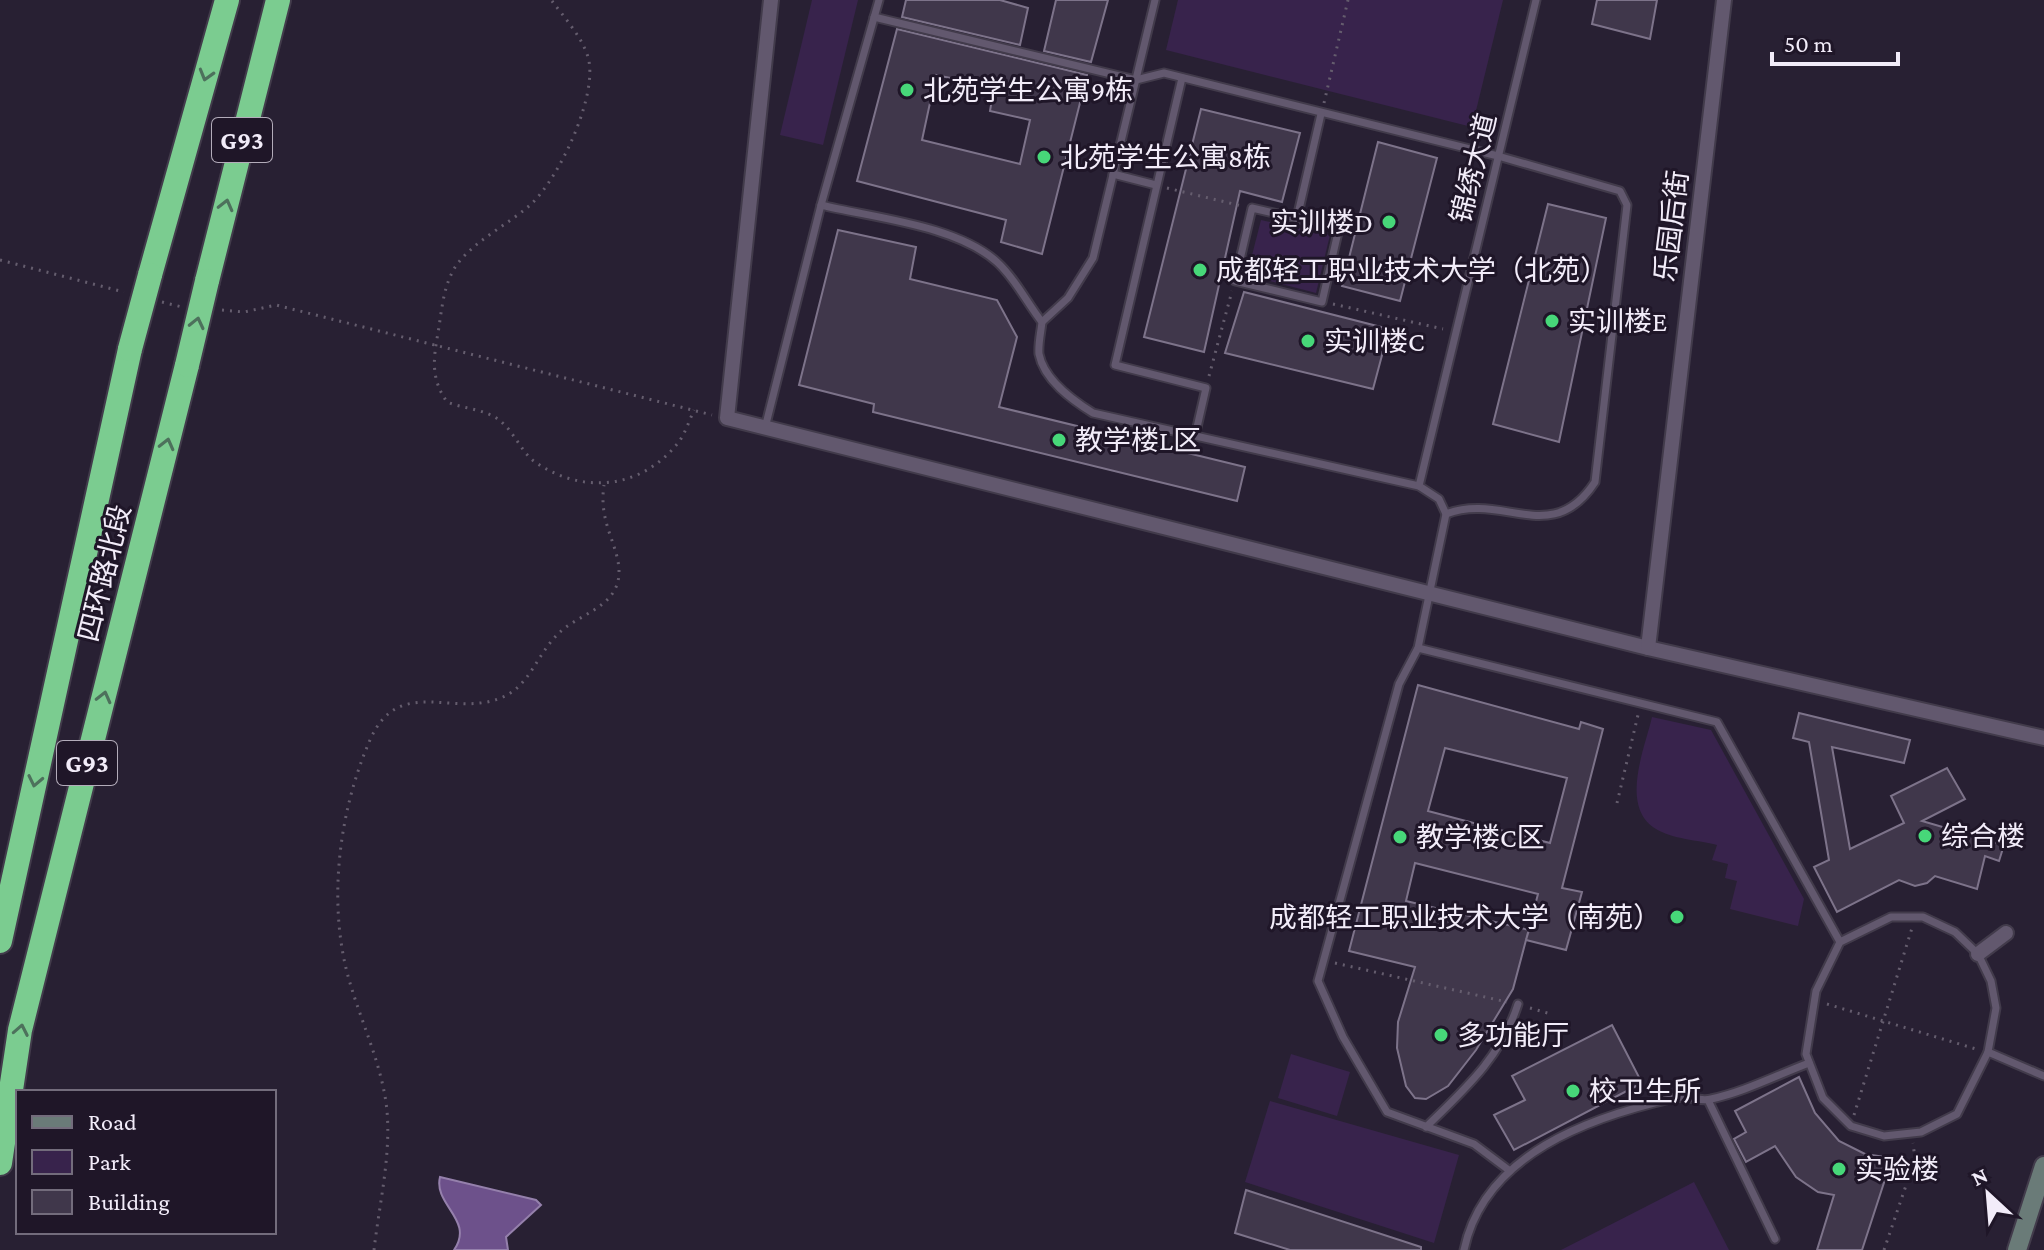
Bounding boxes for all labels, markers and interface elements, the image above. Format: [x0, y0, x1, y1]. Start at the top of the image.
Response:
scale bar [1772, 16, 1898, 66]
text: 50 m [1784, 30, 1833, 57]
one-way arrow [198, 68, 215, 82]
place label: 北苑学生公寓9栋 [923, 75, 1133, 106]
marker: 北苑学生公寓9栋 [898, 81, 916, 99]
street label: 锦绣大道 [1445, 110, 1502, 226]
road number: G93 [212, 118, 272, 162]
place label: 北苑学生公寓8栋 [1060, 142, 1271, 173]
marker: 北苑学生公寓8栋 [1035, 148, 1053, 166]
street label: 乐园后街 [1649, 169, 1694, 284]
one-way arrow [217, 199, 234, 213]
place label: 实训楼D [1270, 207, 1373, 238]
marker: 实训楼D [1380, 213, 1398, 231]
place label: 成都轻工职业技术大学（北苑） [1216, 255, 1608, 286]
marker: 成都轻工职业技术大学（北苑） [1191, 261, 1209, 279]
place label: 实训楼E [1568, 306, 1667, 337]
marker: 实训楼E [1543, 312, 1561, 330]
one-way arrow [188, 317, 205, 330]
place label: 实训楼C [1324, 326, 1425, 357]
marker: 实训楼C [1299, 332, 1317, 350]
place label: 教学楼L区 [1075, 425, 1201, 456]
marker: 教学楼L区 [1050, 431, 1068, 449]
one-way arrow [158, 438, 175, 452]
street label: 四环路北段 [73, 501, 136, 645]
one-way arrow [94, 690, 111, 704]
road number: G93 [57, 741, 117, 785]
one-way arrow [27, 774, 44, 787]
place label: 综合楼 [1941, 821, 2025, 852]
place label: 教学楼C区 [1416, 822, 1545, 853]
marker: 综合楼 [1916, 827, 1934, 845]
marker: 教学楼C区 [1391, 828, 1409, 846]
place label: 成都轻工职业技术大学（南苑） [1269, 902, 1661, 933]
marker: 成都轻工职业技术大学（南苑） [1668, 908, 1686, 926]
place label: 多功能厅 [1457, 1020, 1569, 1051]
one-way arrow [11, 1024, 28, 1037]
marker: 多功能厅 [1432, 1026, 1450, 1044]
place label: 校卫生所 [1589, 1076, 1701, 1107]
marker: 校卫生所 [1564, 1082, 1582, 1100]
legend [16, 1090, 276, 1234]
text: Road [88, 1108, 137, 1135]
text: Park [88, 1148, 131, 1175]
place label: 实验楼 [1855, 1154, 1939, 1185]
north arrow [1948, 1154, 2028, 1234]
marker: 实验楼 [1830, 1160, 1848, 1178]
text: N [1967, 1162, 1992, 1191]
text: Building [88, 1188, 170, 1215]

